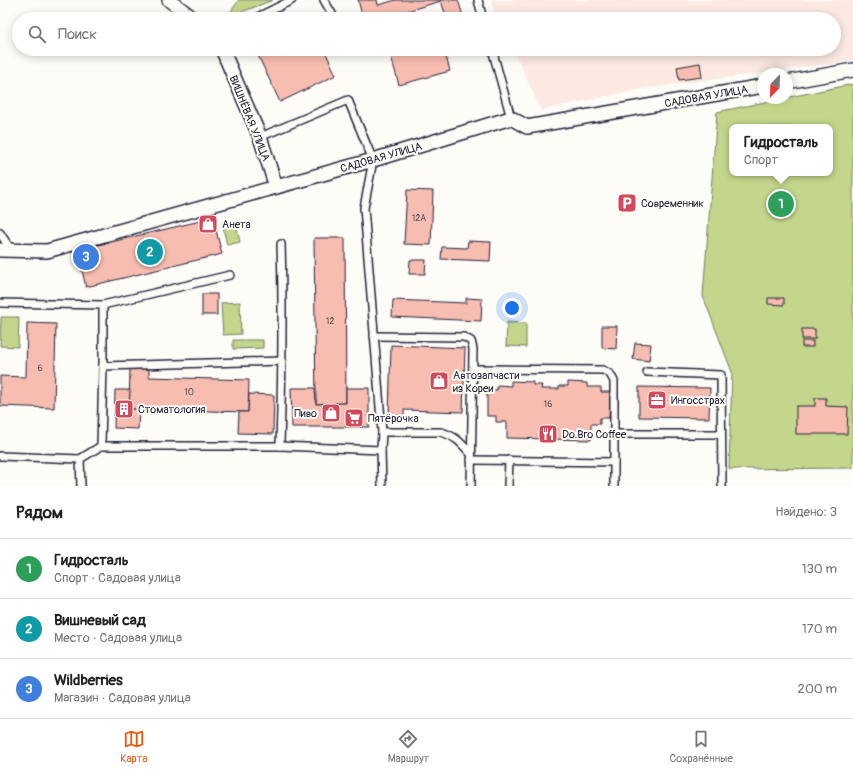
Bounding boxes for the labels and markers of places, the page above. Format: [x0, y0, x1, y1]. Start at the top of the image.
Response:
pin: 1 [768, 189, 794, 219]
parking icon: Современник [616, 192, 638, 214]
place label: Современник [641, 197, 704, 210]
shop icon: Анета [197, 213, 219, 235]
place label: Анета [222, 218, 251, 231]
pin: 2 [137, 237, 163, 267]
pin: 3 [73, 242, 99, 272]
place label: Автозапчасти из Кореи [453, 369, 520, 395]
shop icon: Автозапчасти из Кореи [428, 370, 450, 392]
office icon: Ингосстрах [646, 389, 668, 411]
place label: Ингосстрах [671, 394, 725, 407]
building icon: Стоматология [113, 398, 135, 420]
shop icon: Пиво [320, 402, 342, 424]
place label: Стоматология [138, 403, 206, 416]
place label: Пиво [294, 407, 317, 420]
supermarket icon: Пятёрочка [343, 407, 365, 429]
place label: Пятёрочка [368, 412, 419, 425]
restaurant icon: Do.Bro Coffee [537, 423, 559, 445]
place label: Do.Bro Coffee [562, 428, 627, 441]

